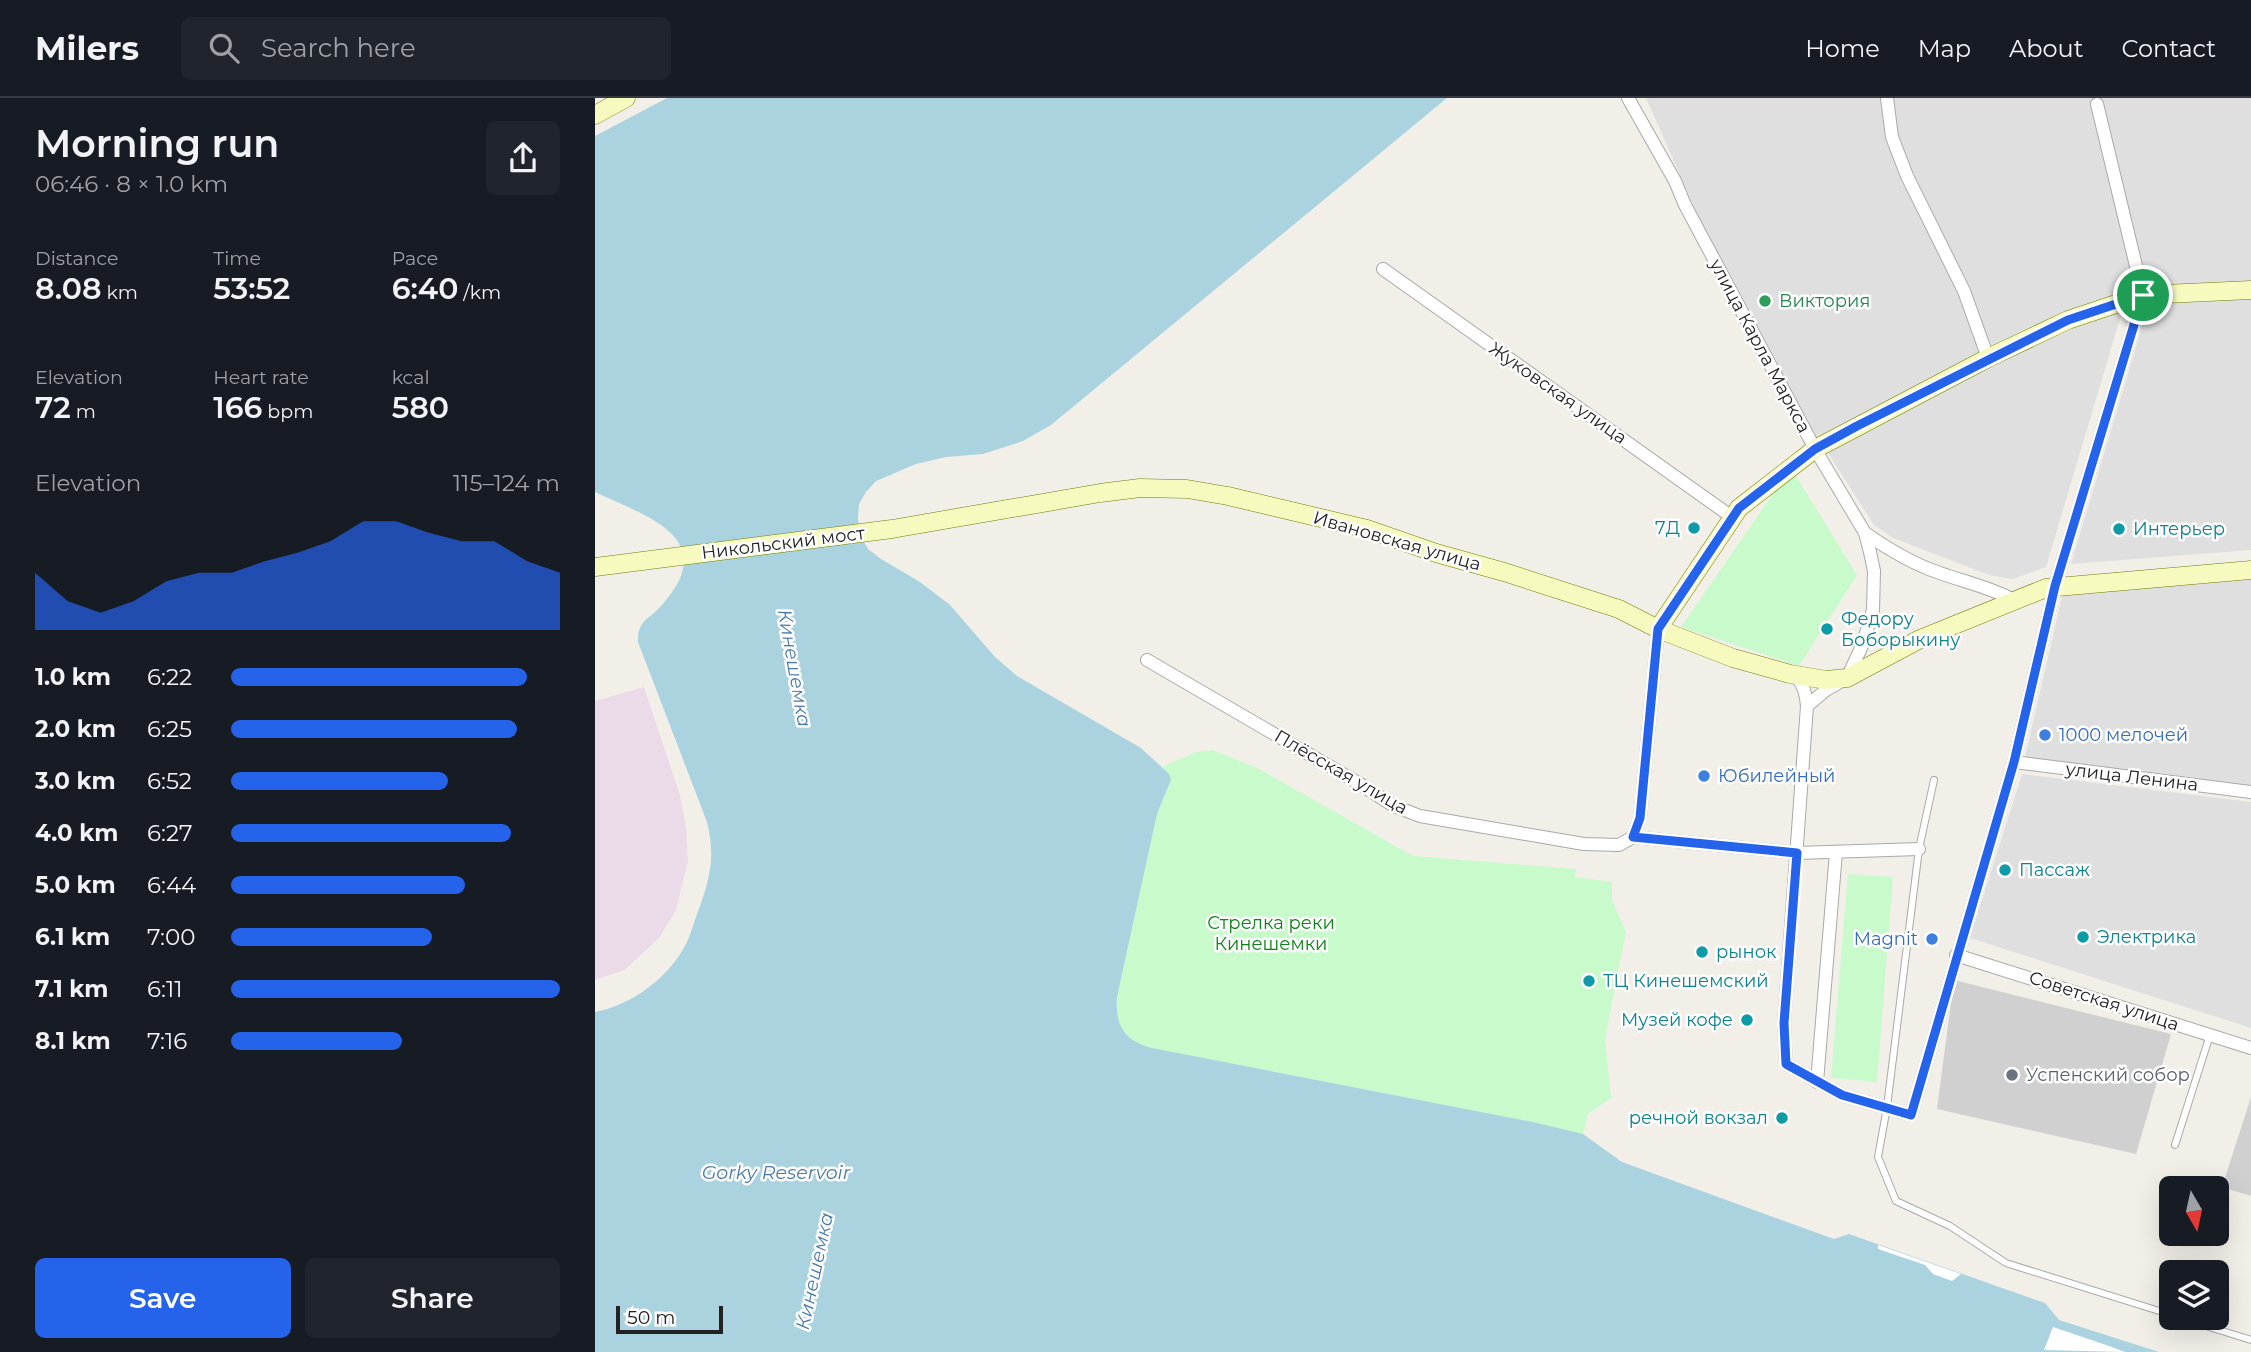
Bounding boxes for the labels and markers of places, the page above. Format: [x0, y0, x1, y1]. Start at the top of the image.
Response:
pin [2113, 265, 2173, 325]
place label: Виктория [1779, 290, 1870, 312]
marker: Виктория [1757, 293, 1773, 309]
place label: 7Д [1655, 517, 1680, 539]
place label: Интерьер [2133, 518, 2225, 540]
marker: 7Д [1686, 520, 1702, 536]
marker: Интерьер [2111, 521, 2127, 537]
place label: Федору Боборыкину [1841, 608, 1960, 651]
marker: Федору Боборыкину [1819, 621, 1835, 637]
place label: 1000 мелочей [2059, 724, 2188, 746]
marker: 1000 мелочей [2037, 727, 2053, 743]
place label: Юбилейный [1718, 765, 1835, 787]
marker: Юбилейный [1696, 768, 1712, 784]
place label: Пассаж [2019, 859, 2090, 881]
marker: Пассаж [1997, 862, 2013, 878]
place label: Электрика [2097, 926, 2196, 948]
place label: Magnit [1854, 928, 1918, 950]
marker: Электрика [2075, 929, 2091, 945]
marker: Magnit [1924, 931, 1940, 947]
place label: рынок [1716, 941, 1777, 963]
marker: рынок [1694, 944, 1710, 960]
place label: ТЦ Кинешемский [1603, 970, 1769, 992]
marker: ТЦ Кинешемский [1581, 973, 1597, 989]
place label: Музей кофе [1621, 1009, 1733, 1031]
marker: Музей кофе [1739, 1012, 1755, 1028]
place label: Успенский собор [2026, 1064, 2190, 1086]
marker: Успенский собор [2004, 1067, 2020, 1083]
place label: речной вокзал [1629, 1107, 1768, 1129]
marker: речной вокзал [1774, 1110, 1790, 1126]

